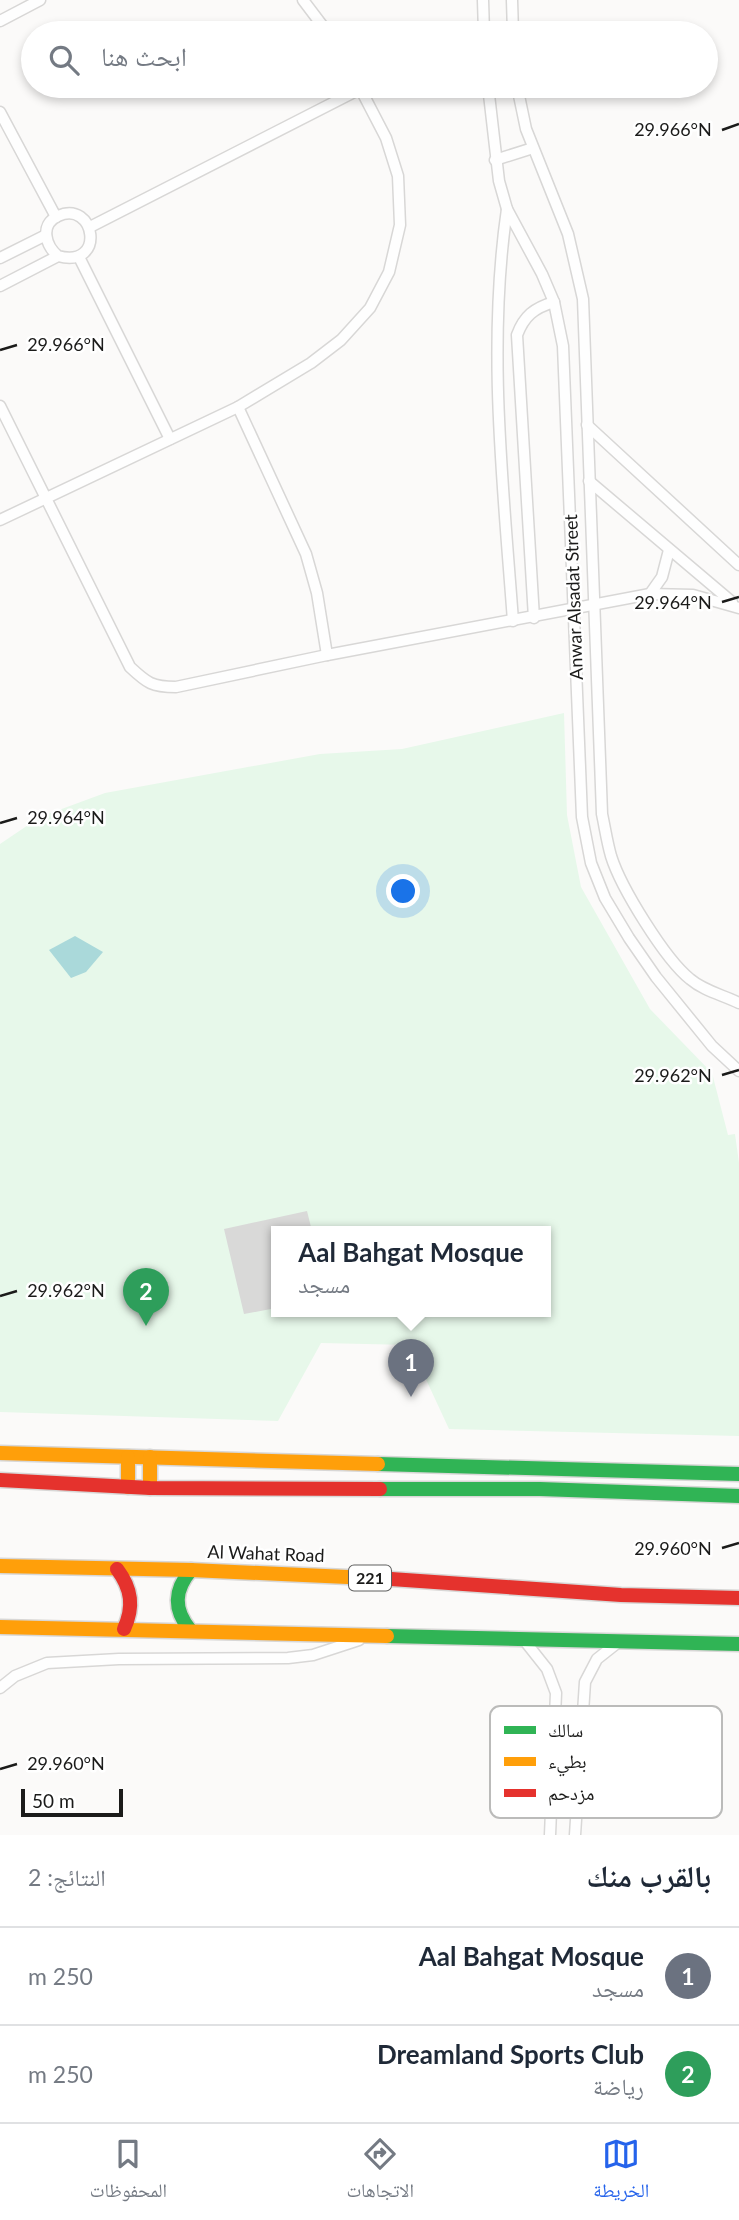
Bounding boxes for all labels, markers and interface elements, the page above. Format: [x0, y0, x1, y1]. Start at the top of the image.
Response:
search box [21, 21, 718, 98]
text: ابحث هنا [101, 40, 187, 72]
icon: search [45, 41, 83, 79]
text: 29.966°N [634, 118, 712, 140]
text: 29.966°N [27, 333, 105, 355]
street label: Anwar Alsadat Street [559, 513, 587, 680]
text: 29.964°N [634, 591, 712, 613]
text: 29.964°N [27, 806, 105, 828]
your location [386, 874, 420, 908]
text: 29.962°N [634, 1064, 712, 1086]
popup [271, 1226, 551, 1317]
text: Aal Bahgat Mosque [298, 1236, 524, 1268]
pin: 2 [123, 1268, 169, 1326]
text: مسجد [298, 1270, 350, 1298]
text: 29.962°N [27, 1279, 105, 1301]
pin: 1 [388, 1339, 434, 1397]
text: 29.960°N [634, 1537, 712, 1559]
street label: Al Wahat Road [207, 1540, 325, 1566]
road number: 221 [349, 1566, 391, 1590]
legend [490, 1706, 722, 1818]
text: سالك [548, 1718, 583, 1741]
text: بطيء [548, 1749, 587, 1777]
text: 29.960°N [27, 1752, 105, 1774]
text: مزدحم [548, 1781, 594, 1806]
scale bar [21, 1786, 122, 1818]
text: 50 m [32, 1789, 75, 1812]
text: بالقرب منك [587, 1857, 711, 1893]
text: النتائج: 2 [28, 1863, 106, 1891]
text: Aal Bahgat Mosque [419, 1940, 644, 1972]
text: 250 m [28, 1962, 93, 1990]
text: 1 [681, 1962, 695, 1990]
text: مسجد [592, 1974, 644, 2002]
text: Dreamland Sports Club [377, 2038, 644, 2070]
text: 250 m [28, 2060, 93, 2088]
text: 2 [681, 2060, 695, 2088]
text: رياضة [593, 2072, 644, 2100]
tab: المحفوظات [90, 2135, 167, 2209]
tab: الاتجاهات [346, 2135, 414, 2209]
tab: الخريطة [593, 2135, 649, 2209]

